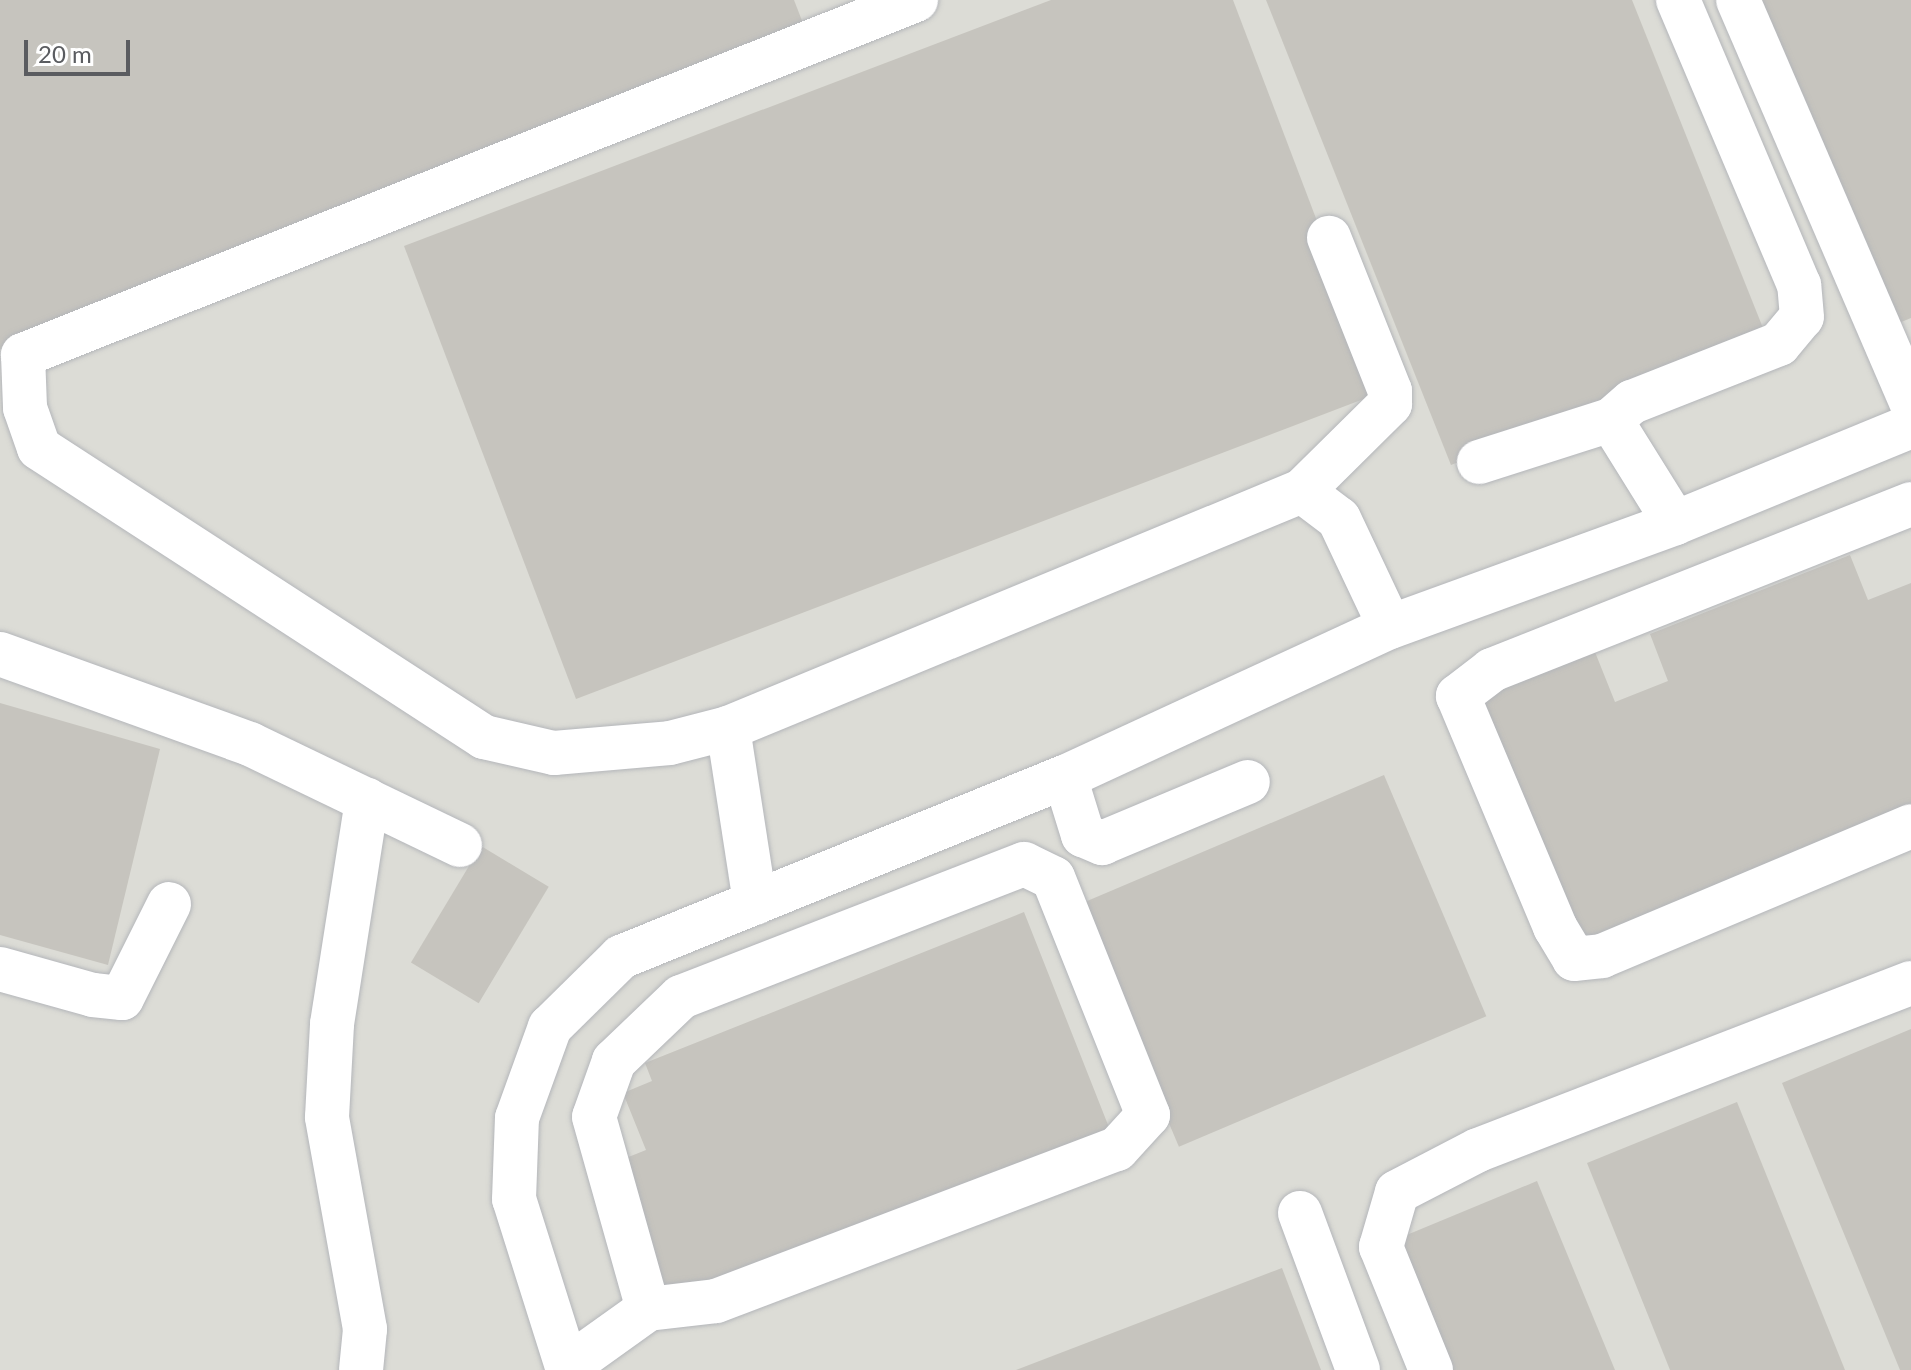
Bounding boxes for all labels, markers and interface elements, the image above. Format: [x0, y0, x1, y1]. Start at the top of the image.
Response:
scale bar [28, 24, 134, 74]
text: 20 m [38, 39, 92, 68]

